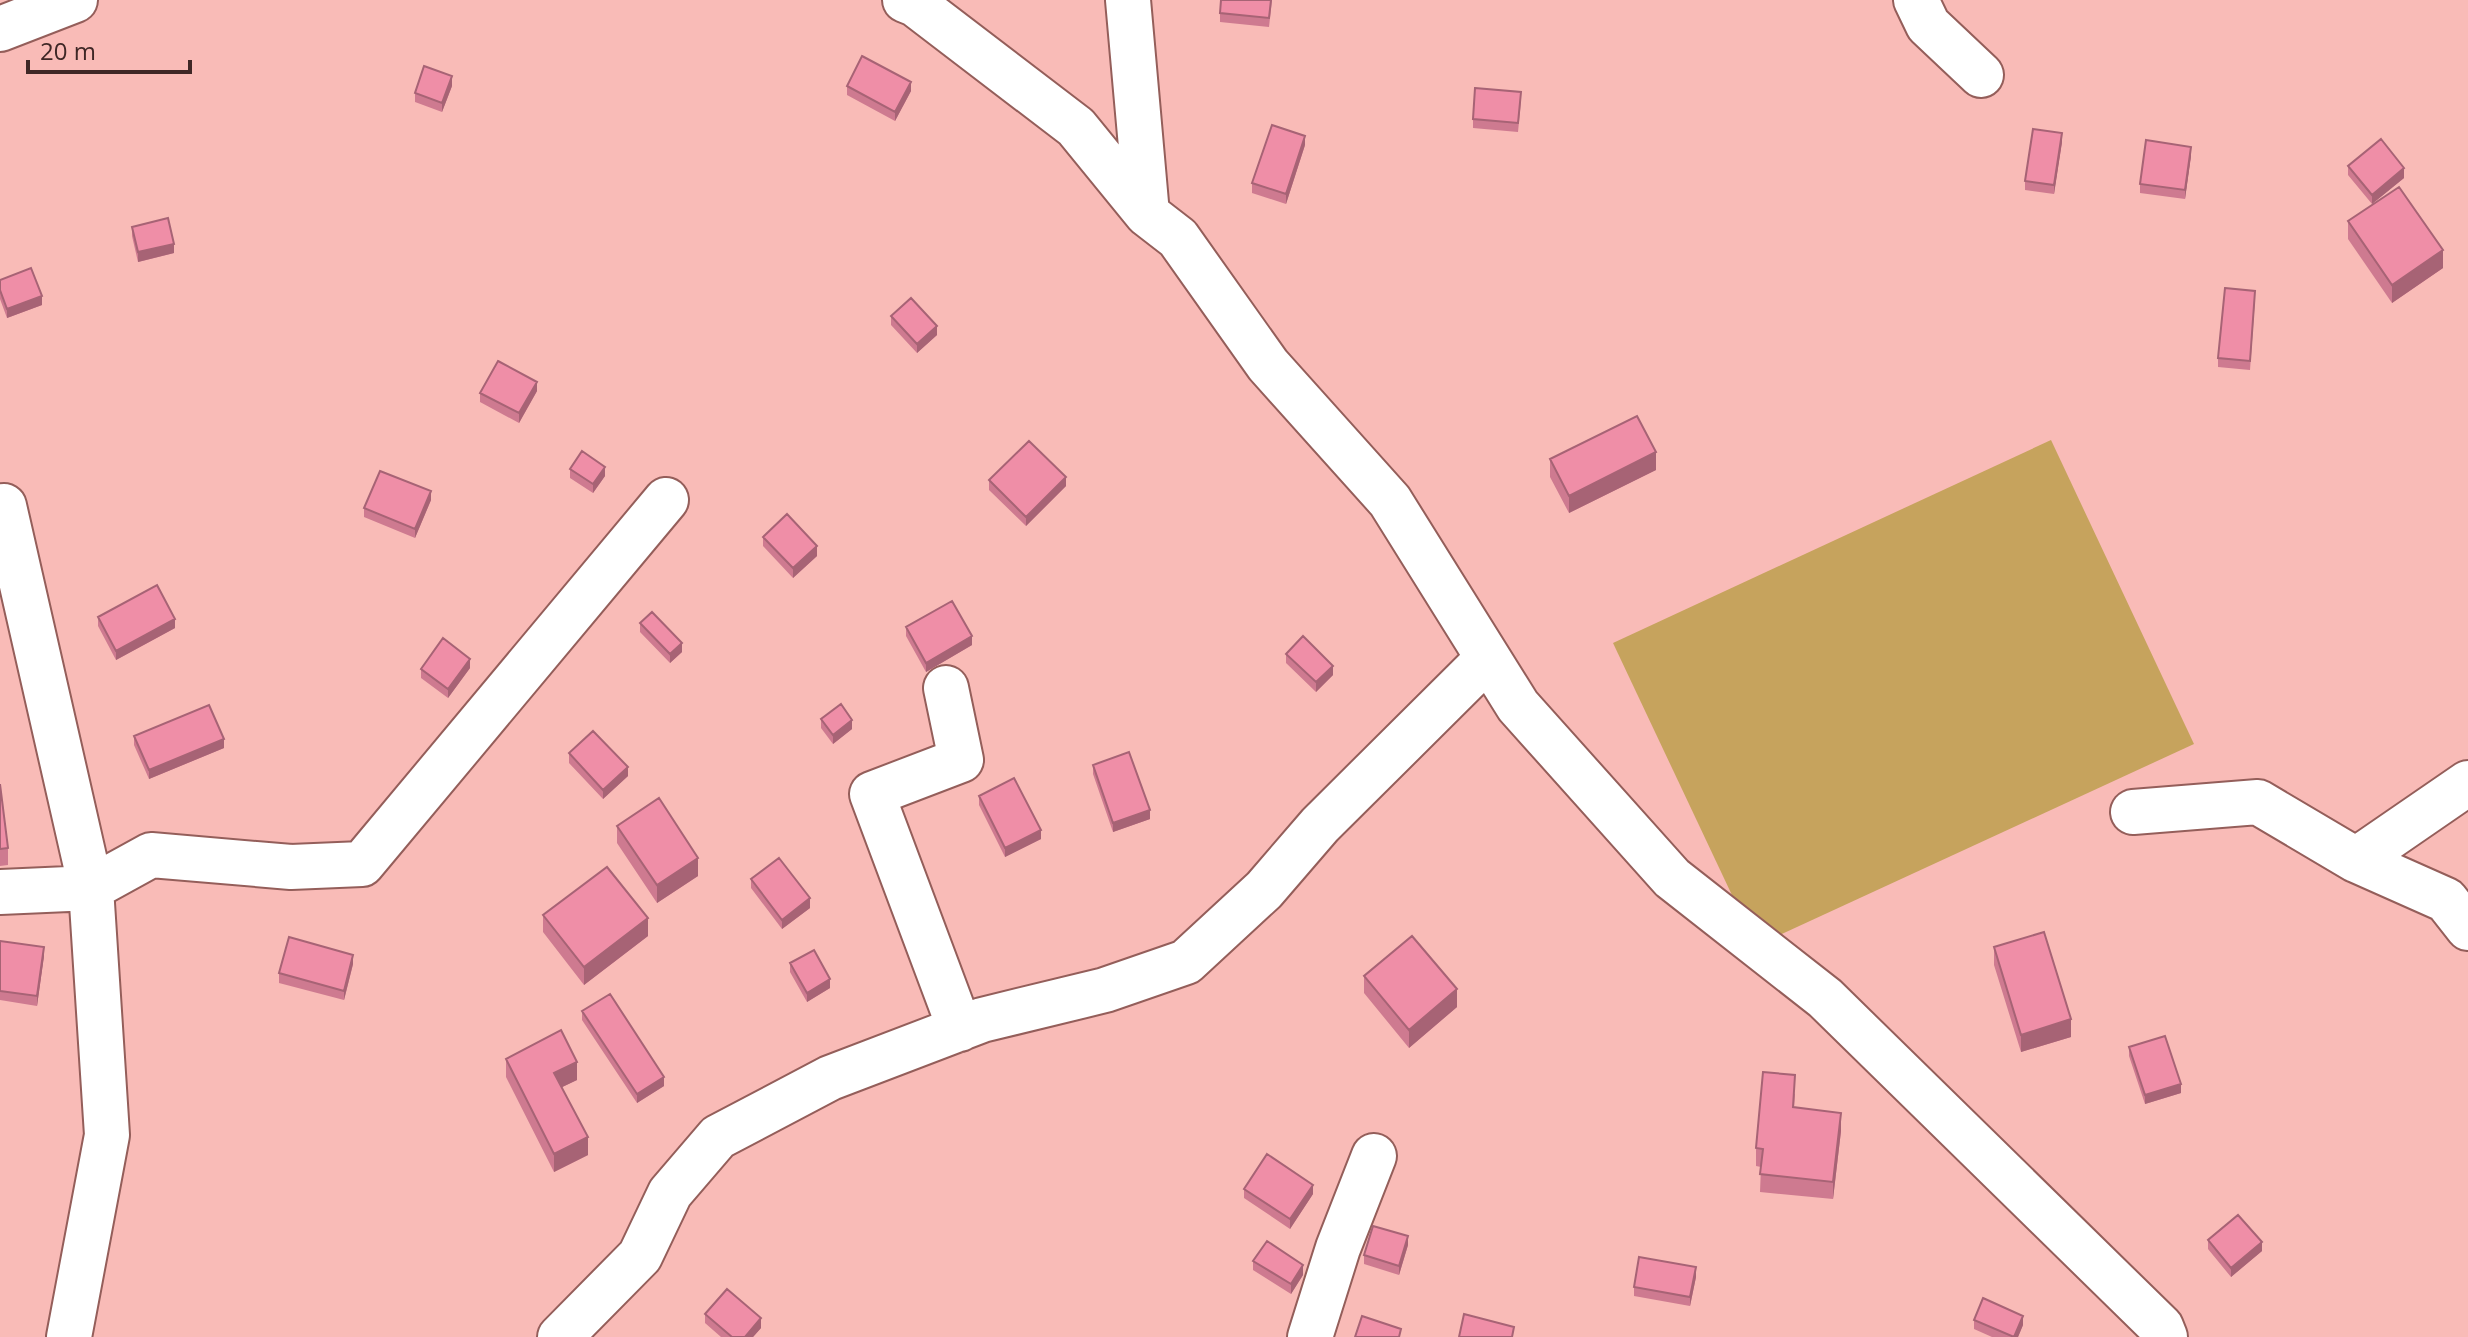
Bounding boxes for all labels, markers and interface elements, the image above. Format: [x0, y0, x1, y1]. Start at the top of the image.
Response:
scale bar [28, 24, 190, 74]
text: 20 m [40, 34, 96, 67]

